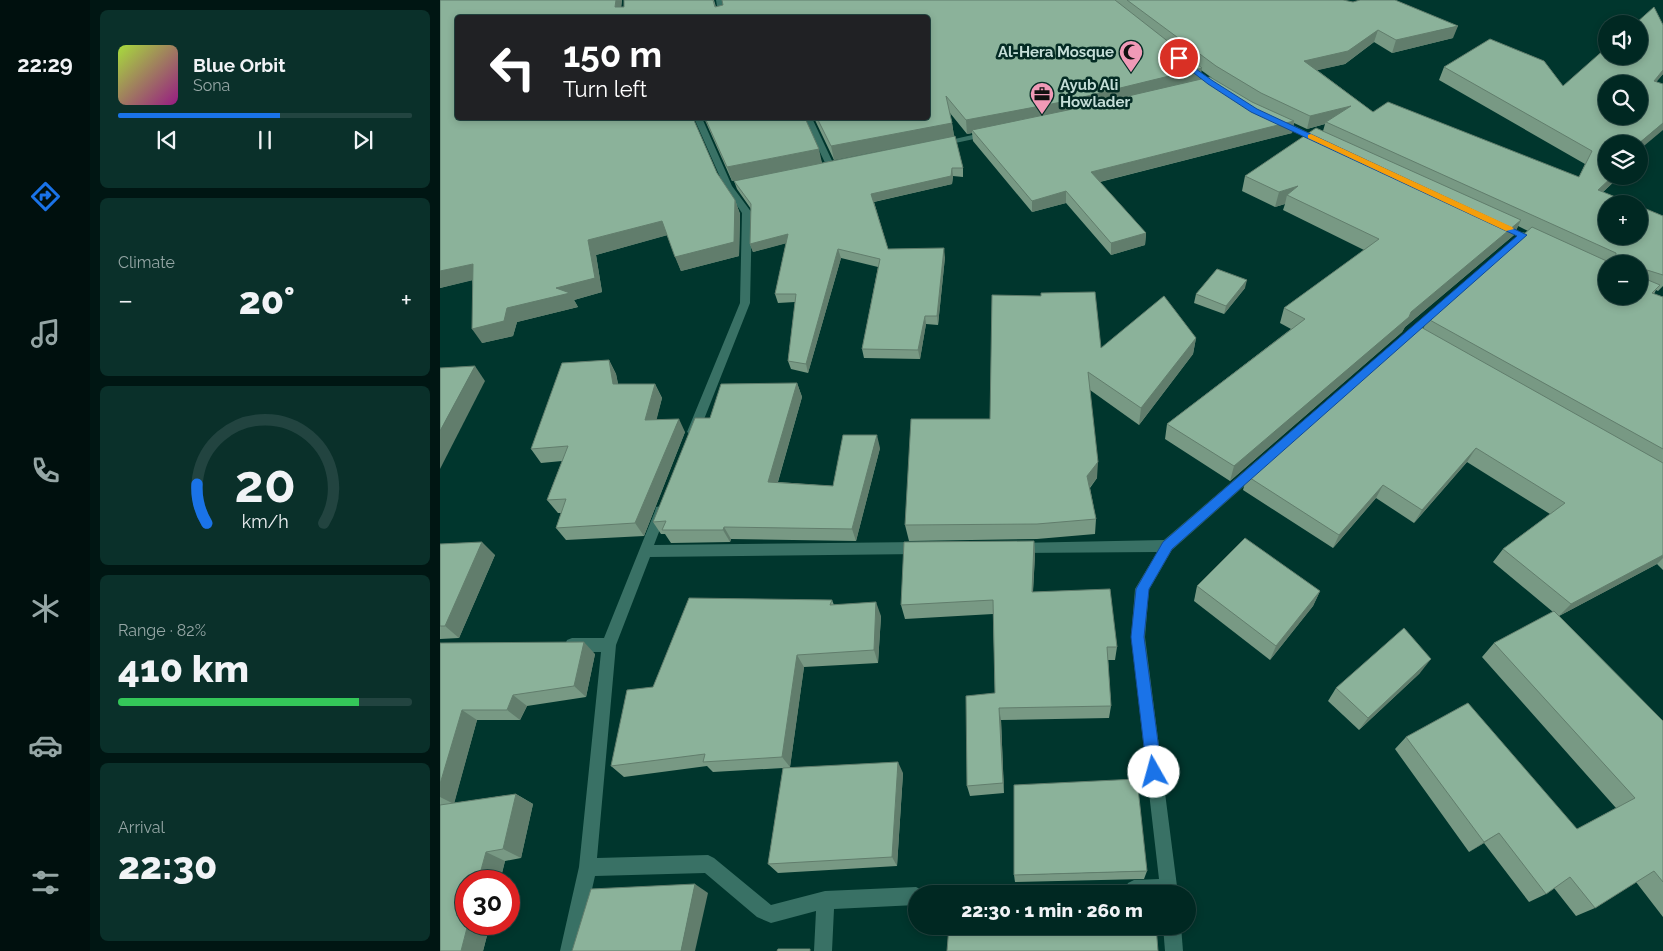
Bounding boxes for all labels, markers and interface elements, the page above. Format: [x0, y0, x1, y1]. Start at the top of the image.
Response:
map controls [1598, 15, 1648, 305]
button: sound [1598, 15, 1648, 65]
text: 150 m [563, 34, 662, 75]
icon: left [480, 35, 545, 100]
pin [1158, 37, 1200, 79]
mosque icon: Al-Hera Mosque [1118, 39, 1144, 73]
place label: Al-Hera Mosque [998, 43, 1114, 61]
icon: arrive [1165, 44, 1193, 72]
text: 22:29 [17, 51, 73, 77]
text: Blue Orbit [193, 54, 285, 76]
button: search [1598, 75, 1648, 125]
text: Sona [193, 76, 230, 95]
text: Turn left [563, 76, 647, 102]
place label: Ayub Ali Howlader [1060, 76, 1130, 111]
office icon: Ayub Ali Howlader [1029, 81, 1055, 115]
icon: previous [153, 126, 181, 154]
icon: pause [251, 126, 279, 154]
icon: next [349, 126, 377, 154]
button: layers [1598, 135, 1648, 185]
icon: directions [28, 179, 63, 214]
button: + [1598, 195, 1648, 245]
text: Climate [118, 253, 175, 272]
button: − [1598, 255, 1648, 305]
text: 20° [239, 278, 295, 323]
text: − [118, 284, 133, 317]
text: + [400, 284, 412, 317]
icon: music [28, 316, 63, 351]
icon: phone [28, 453, 63, 488]
text: 20 [234, 453, 296, 514]
text: km/h [241, 511, 289, 532]
icon: climate [28, 591, 63, 626]
text: Range · 82% [118, 621, 206, 640]
text: 410 km [118, 646, 249, 691]
icon: car [28, 728, 63, 763]
position arrow [1127, 745, 1179, 797]
text: Arrival [118, 818, 165, 837]
text: 22:30 [118, 843, 217, 888]
icon: filters [28, 865, 63, 900]
speed limit sign: 30 [455, 870, 520, 935]
text: 22:30 · 1 min · 260 m [961, 899, 1143, 921]

